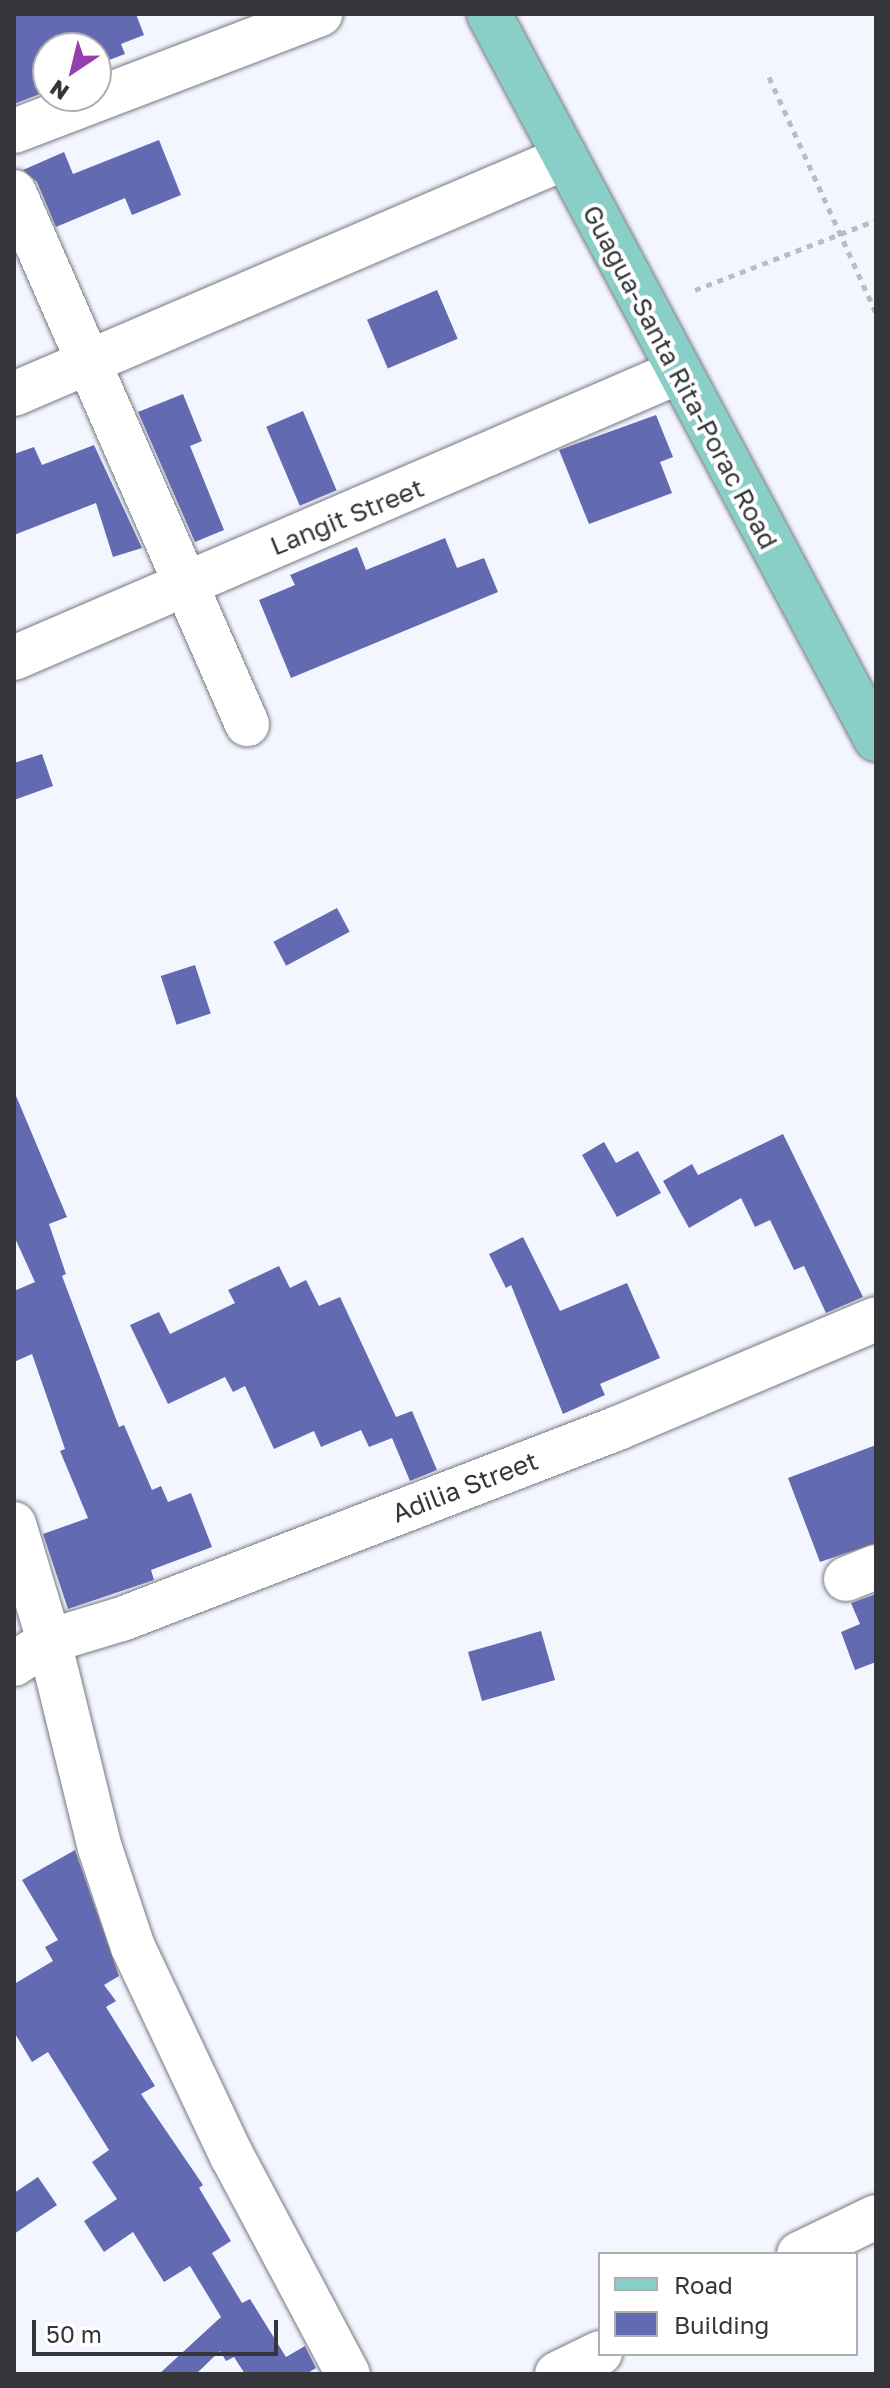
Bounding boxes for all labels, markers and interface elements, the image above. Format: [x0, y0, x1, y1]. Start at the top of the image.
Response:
north arrow [32, 32, 112, 112]
text: N [45, 75, 74, 106]
street label: Guagua-Santa Rita-Porac Road [576, 200, 784, 554]
street label: Langit Street [266, 472, 428, 562]
street label: Adilia Street [388, 1445, 542, 1529]
legend [598, 2252, 858, 2356]
text: Road [674, 2270, 733, 2299]
scale bar [36, 2304, 282, 2354]
text: Building [674, 2310, 769, 2339]
text: 50 m [46, 2319, 102, 2348]

